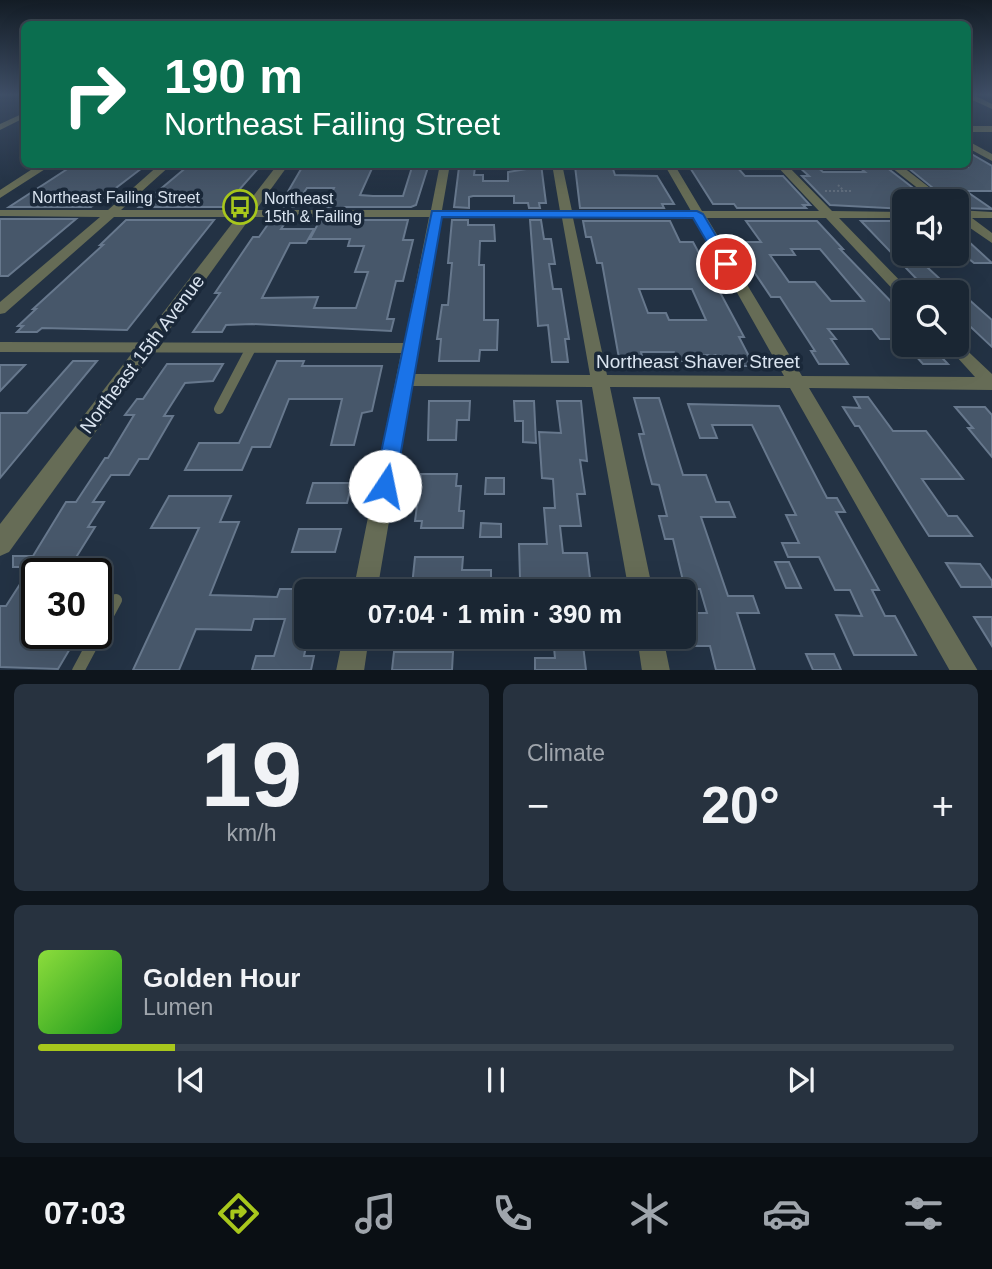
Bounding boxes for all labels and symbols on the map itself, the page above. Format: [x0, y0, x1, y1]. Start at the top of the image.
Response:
bus stop icon: Northeast 15th & Failing [221, 188, 259, 226]
street label: Northeast Failing Street [32, 189, 201, 206]
place label: Northeast 15th & Failing [264, 190, 362, 225]
pin [696, 234, 756, 294]
street label: Northeast 15th Avenue [76, 271, 208, 437]
street label: Northeast Shaver Street [596, 351, 801, 372]
position arrow [348, 449, 422, 523]
speed limit sign: 30 [21, 558, 112, 649]

